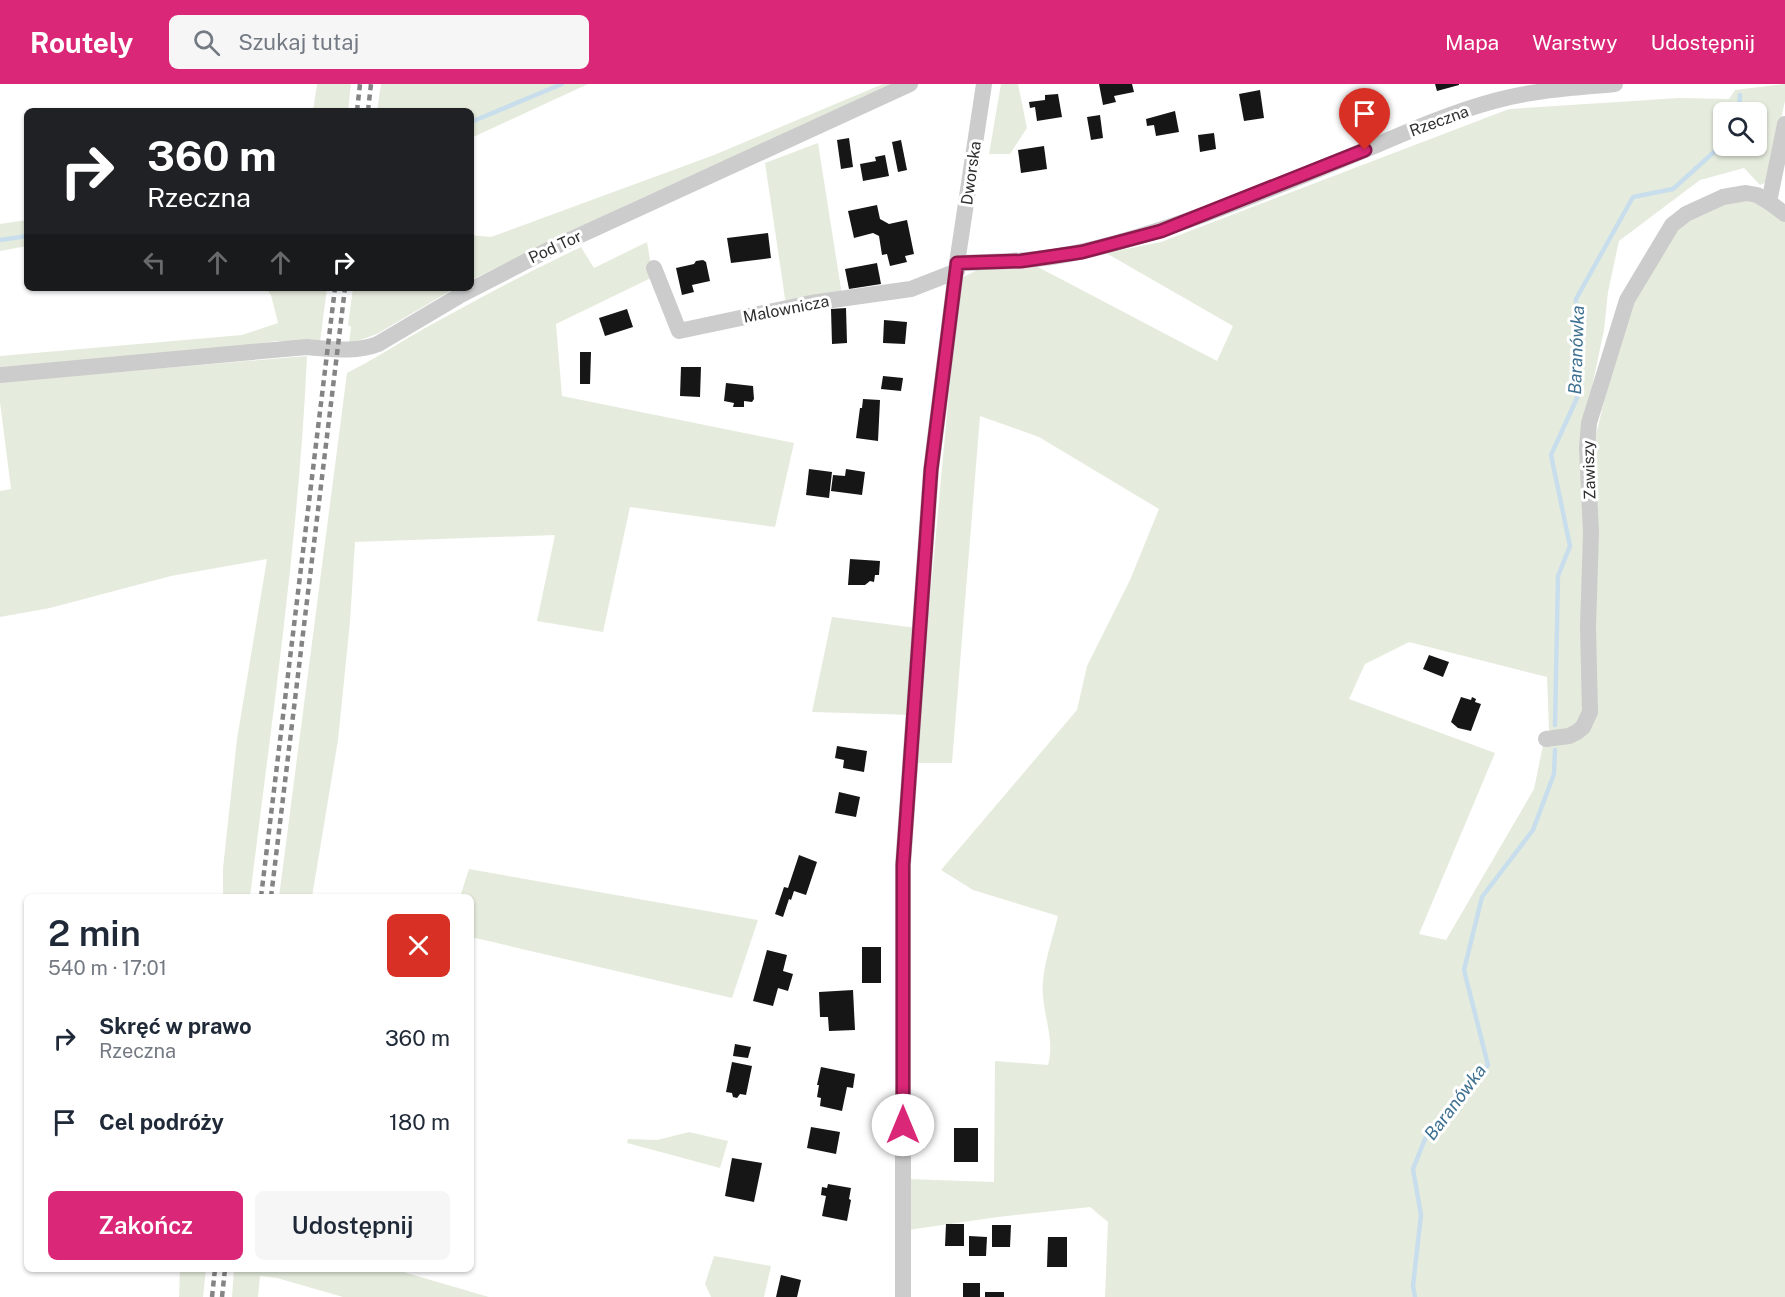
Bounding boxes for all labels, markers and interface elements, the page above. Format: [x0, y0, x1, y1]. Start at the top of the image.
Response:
search box [169, 15, 589, 69]
text: Routely [30, 26, 133, 59]
icon: search [190, 26, 223, 59]
text: Szukaj tutaj [238, 29, 359, 55]
text: Mapa [1445, 30, 1499, 55]
text: Warstwy [1532, 30, 1617, 55]
text: Udostępnij [1650, 30, 1755, 55]
pin [1339, 88, 1390, 150]
icon: arrive [1348, 97, 1381, 130]
street label: Rzeczna [1407, 102, 1471, 140]
map controls [1713, 102, 1767, 156]
button: search [1713, 102, 1767, 156]
text: 360 m [147, 131, 277, 180]
icon: right [48, 132, 126, 210]
street label: Dworska [957, 140, 985, 206]
text: Rzeczna [147, 181, 251, 213]
street label: Pod Tor [526, 227, 584, 267]
icon: left [138, 246, 171, 279]
icon: ahead [201, 246, 234, 279]
icon: ahead [264, 246, 297, 279]
icon: right [327, 246, 360, 279]
street label: Malownicza [741, 291, 831, 327]
water label: Baranówka [1564, 305, 1588, 395]
street label: Zawiszy [1578, 440, 1600, 500]
text: 2 min [48, 912, 141, 954]
button: close [387, 914, 450, 977]
text: 540 m · 17:01 [48, 956, 167, 980]
text: Skręć w prawo [99, 1013, 252, 1039]
icon: right [48, 1022, 81, 1055]
text: 360 m [385, 1025, 450, 1051]
text: Rzeczna [99, 1039, 176, 1063]
water label: Baranówka [1420, 1060, 1490, 1144]
position arrow [871, 1093, 935, 1157]
icon: arrive [48, 1106, 81, 1139]
text: Cel podróży [99, 1109, 224, 1135]
text: 180 m [389, 1109, 450, 1135]
button: Zakończ [48, 1191, 243, 1260]
button: Udostępnij [255, 1191, 450, 1260]

